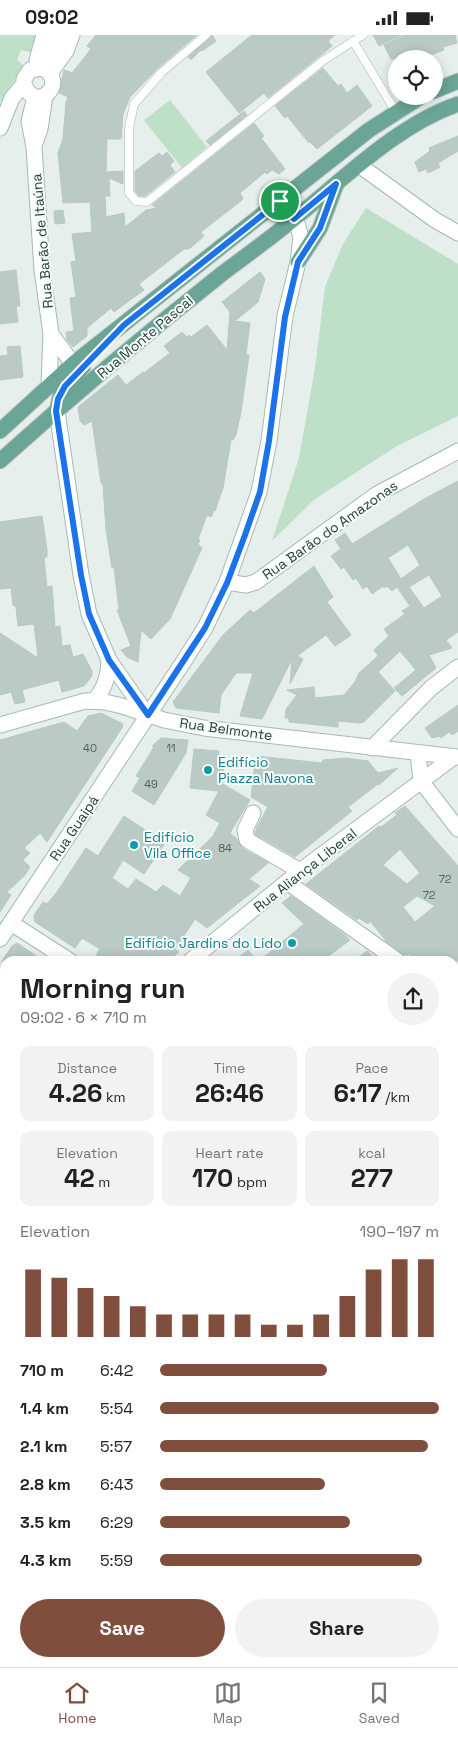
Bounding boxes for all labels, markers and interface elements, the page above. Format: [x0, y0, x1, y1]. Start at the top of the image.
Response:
text: 09:02 [25, 5, 78, 30]
map controls [388, 50, 443, 105]
button: locate [388, 50, 443, 105]
street label: Rua Barão de Itaúna [27, 173, 57, 309]
pin [259, 180, 301, 222]
icon: arrive [266, 187, 294, 215]
street label: Rua Monte Pascal [93, 292, 197, 382]
street label: Rua Barão do Amazonas [259, 476, 401, 584]
street label: Rua Belmonte [178, 714, 274, 744]
house number: 40 [83, 741, 97, 755]
house number: 11 [166, 741, 176, 755]
place label: Edifício Piazza Navona [218, 753, 314, 787]
marker: Edifício Piazza Navona [202, 764, 214, 776]
house number: 49 [144, 777, 158, 791]
street label: Rua Guaipá [45, 792, 103, 864]
street label: Rua Aliança Liberal [250, 824, 360, 916]
place label: Edifício Vila Office [144, 828, 211, 862]
marker: Edifício Vila Office [128, 839, 140, 851]
house number: 84 [218, 841, 232, 855]
house number: 72 [439, 872, 452, 886]
house number: 72 [423, 888, 436, 902]
place label: Edifício Jardins do Lido [125, 934, 282, 952]
marker: Edifício Jardins do Lido [286, 937, 298, 949]
text: Morning run [20, 970, 185, 1006]
button: share [387, 973, 439, 1025]
text: 09:02 · 6 × 710 m [20, 1007, 147, 1028]
text: Distance [57, 1059, 117, 1077]
text: Time [214, 1059, 245, 1077]
text: Pace [355, 1059, 388, 1077]
text: 4.26 [49, 1077, 102, 1109]
text: 26:46 [195, 1077, 264, 1109]
text: 6:17 [334, 1077, 382, 1109]
text: km [102, 1088, 126, 1106]
text: /km [382, 1088, 410, 1106]
text: Elevation [56, 1144, 118, 1162]
text: Heart rate [196, 1144, 263, 1162]
text: kcal [358, 1144, 385, 1162]
text: 42 [64, 1162, 95, 1194]
text: 170 [192, 1162, 233, 1194]
text: 277 [351, 1162, 393, 1194]
text: m [95, 1173, 110, 1191]
text: bpm [233, 1173, 267, 1191]
text: Elevation [20, 1221, 90, 1242]
text: 190–197 m [359, 1221, 439, 1242]
text: 710 m [20, 1360, 64, 1381]
text: 6:42 [100, 1360, 134, 1381]
text: 1.4 km [20, 1398, 69, 1419]
text: 5:54 [100, 1398, 133, 1419]
text: 2.1 km [20, 1436, 67, 1457]
text: 5:57 [100, 1436, 132, 1457]
text: 2.8 km [20, 1474, 71, 1495]
text: 6:43 [100, 1474, 134, 1495]
text: 3.5 km [20, 1512, 71, 1533]
text: 6:29 [100, 1512, 133, 1533]
text: 4.3 km [20, 1550, 71, 1571]
text: 5:59 [100, 1550, 133, 1571]
button: Save [20, 1599, 225, 1657]
button: Share [235, 1599, 439, 1657]
tab: Home [58, 1679, 96, 1727]
tab: Map [213, 1679, 242, 1727]
tab: Saved [359, 1679, 400, 1727]

